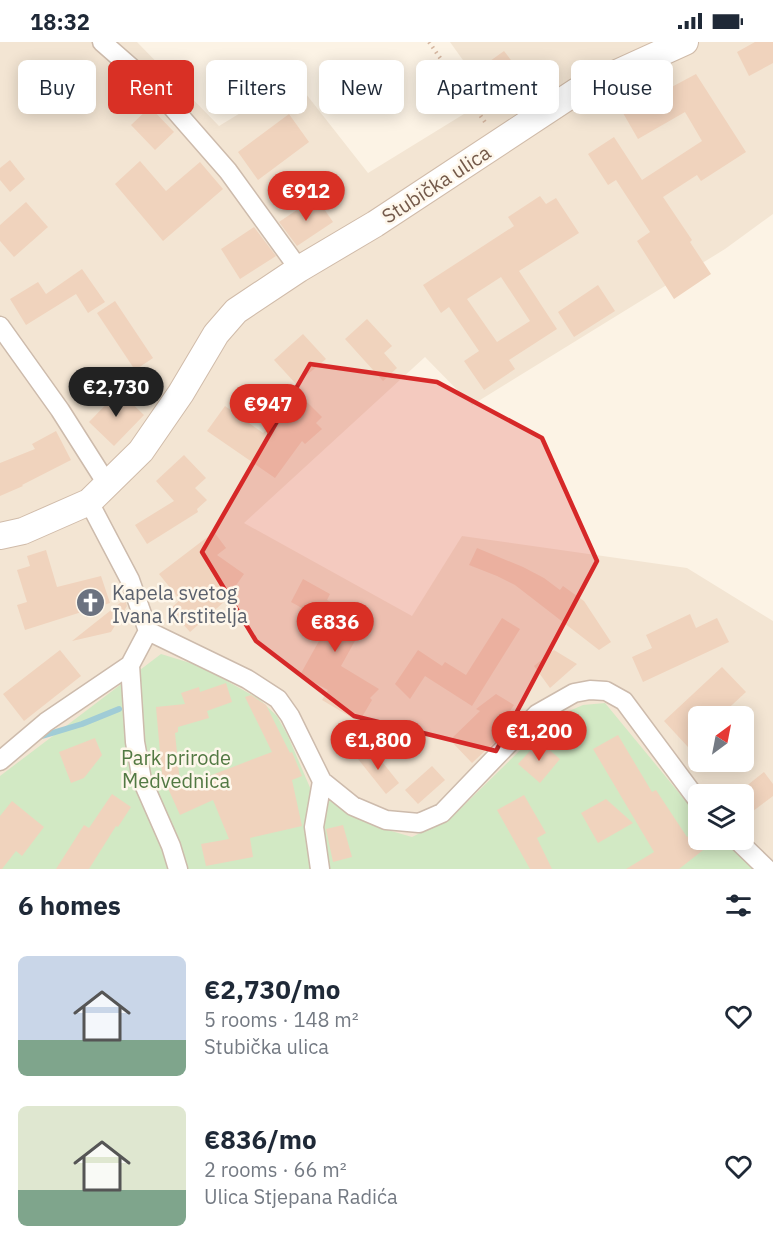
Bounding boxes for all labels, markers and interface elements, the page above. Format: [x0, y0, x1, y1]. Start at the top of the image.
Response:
text: 18:32 [30, 7, 90, 36]
chip: Buy [18, 60, 96, 114]
chip: Rent [108, 60, 194, 114]
chip: Filters [206, 60, 307, 114]
chip: New [319, 60, 404, 114]
chip: Apartment [416, 60, 559, 114]
chip: House [571, 60, 673, 114]
street label: Stubička ulica [376, 138, 496, 229]
pin: €912 [270, 171, 342, 222]
text: €912 [282, 177, 330, 204]
pin: €2,730 [67, 367, 165, 418]
text: €2,730 [83, 373, 149, 400]
pin: €947 [232, 384, 304, 435]
text: €947 [244, 390, 292, 417]
place label: Kapela svetog Ivana Krstitelja [112, 579, 248, 629]
church icon: Kapela svetog Ivana Krstitelja [75, 587, 107, 619]
pin: €836 [299, 602, 371, 653]
text: €836 [311, 608, 359, 635]
north arrow [688, 706, 754, 772]
map controls [688, 706, 754, 850]
pin: €1,200 [490, 711, 588, 762]
text: €1,200 [506, 717, 572, 744]
pin: €1,800 [329, 720, 427, 771]
text: €1,800 [345, 726, 411, 753]
park label: Park prirode Medvednica [121, 744, 231, 794]
button: layers [688, 784, 754, 850]
text: 6 homes [18, 888, 121, 922]
icon: filters [722, 889, 755, 922]
text: €2,730/mo [204, 972, 340, 1006]
icon: home [66, 980, 138, 1052]
icon: heart [722, 1000, 755, 1033]
text: 5 rooms · 148 m² [204, 1006, 359, 1033]
text: Stubička ulica [204, 1033, 329, 1060]
text: €836/mo [204, 1122, 317, 1156]
icon: home [66, 1130, 138, 1202]
icon: heart [722, 1150, 755, 1183]
text: 2 rooms · 66 m² [204, 1156, 347, 1183]
text: Ulica Stjepana Radića [204, 1183, 398, 1210]

